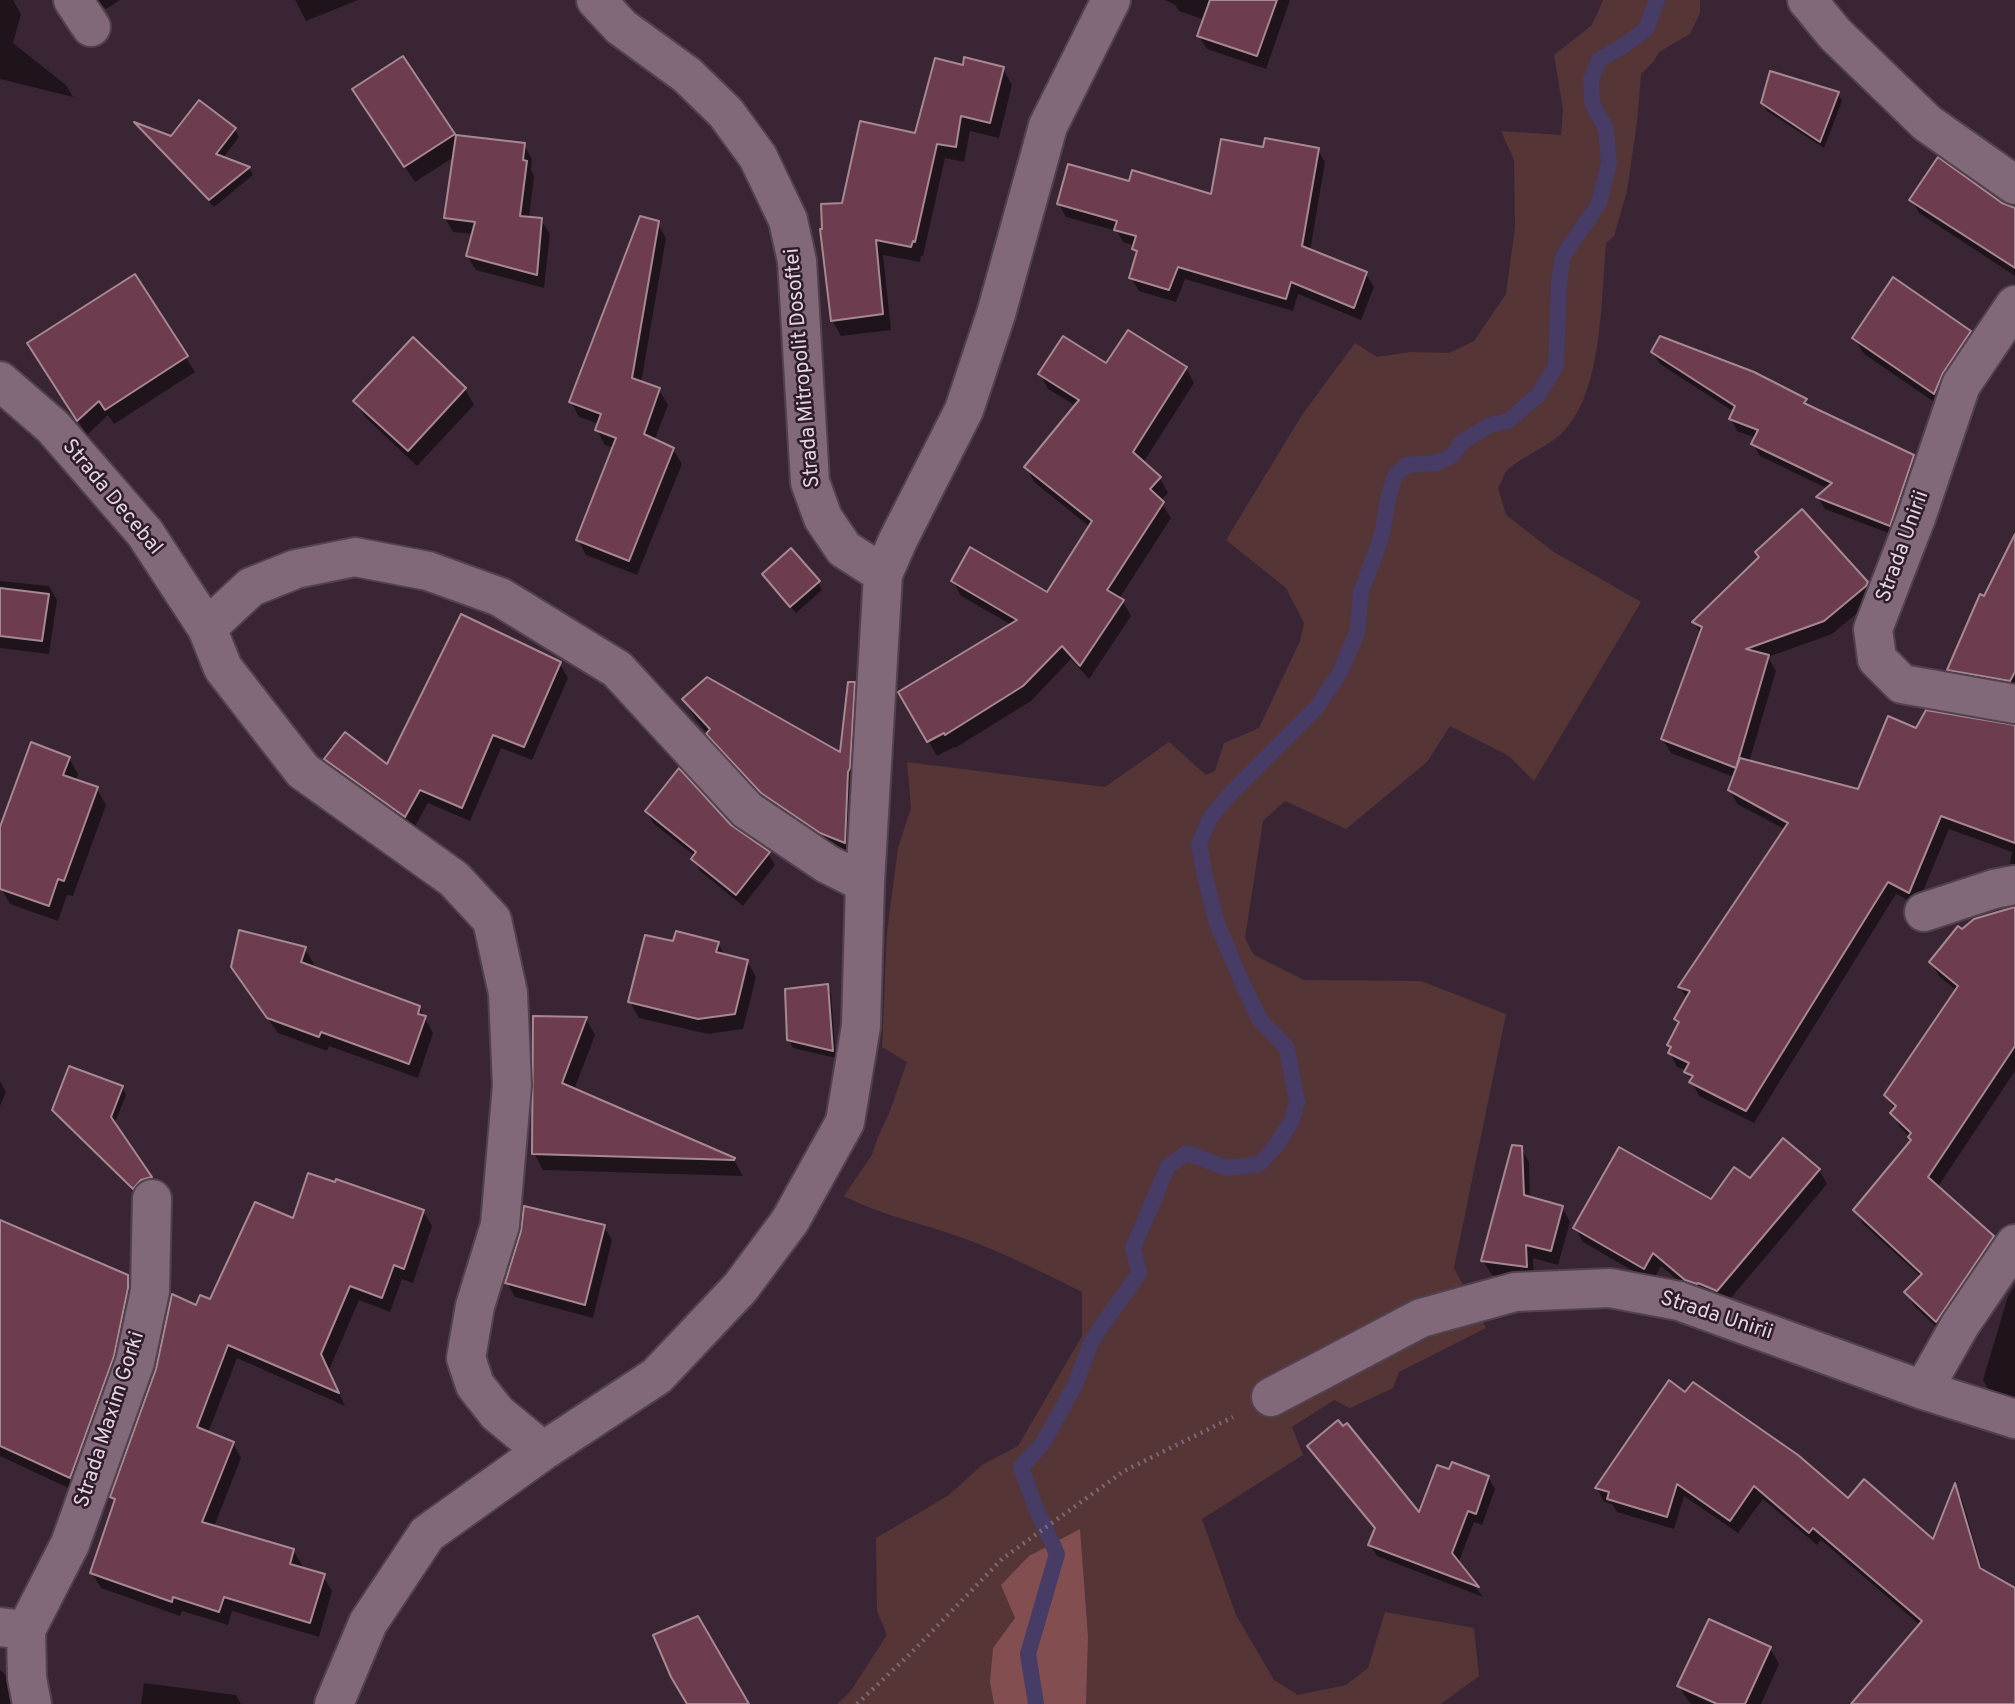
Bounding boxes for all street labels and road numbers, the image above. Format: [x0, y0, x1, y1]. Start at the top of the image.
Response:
street label: Strada Mitropolit Dosoftei [781, 247, 827, 489]
street label: Strada Decebal [55, 435, 167, 561]
street label: Strada Unirii [1872, 488, 1936, 606]
street label: Strada Unirii [1657, 1287, 1775, 1347]
street label: Strada Maxim Gorki [71, 1329, 151, 1511]

